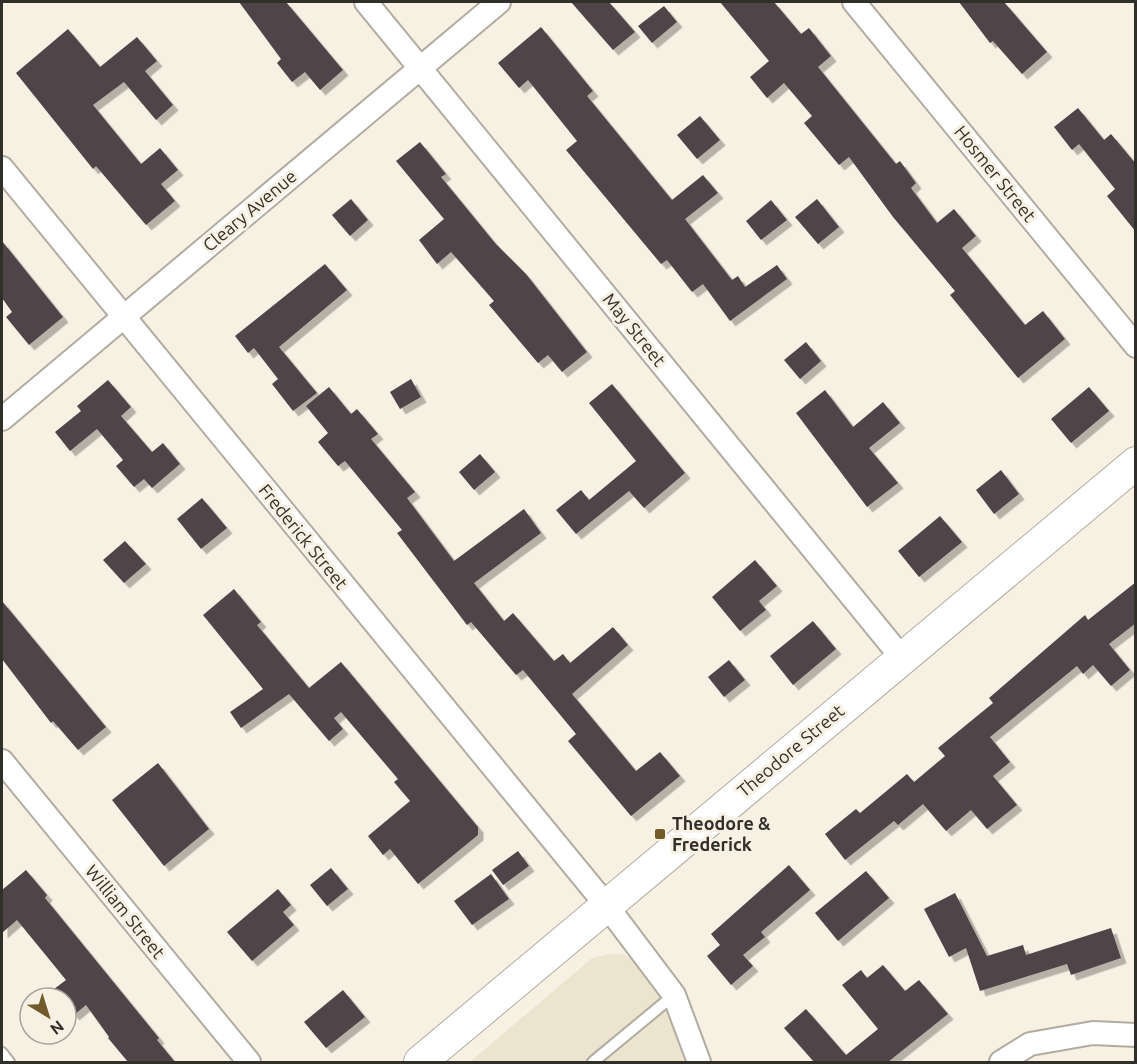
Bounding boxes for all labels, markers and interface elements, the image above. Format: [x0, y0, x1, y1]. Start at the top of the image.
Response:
street label: Hosmer Street [951, 121, 1041, 225]
street label: Cleary Avenue [199, 165, 300, 255]
street label: May Street [599, 289, 670, 370]
street label: Frederick Street [255, 480, 352, 593]
street label: Theodore Street [733, 700, 848, 801]
place label: Theodore & Frederick [672, 813, 771, 854]
marker: Theodore & Frederick [653, 827, 667, 841]
street label: William Street [82, 861, 170, 962]
north arrow [18, 986, 78, 1046]
text: N [47, 1017, 67, 1039]

